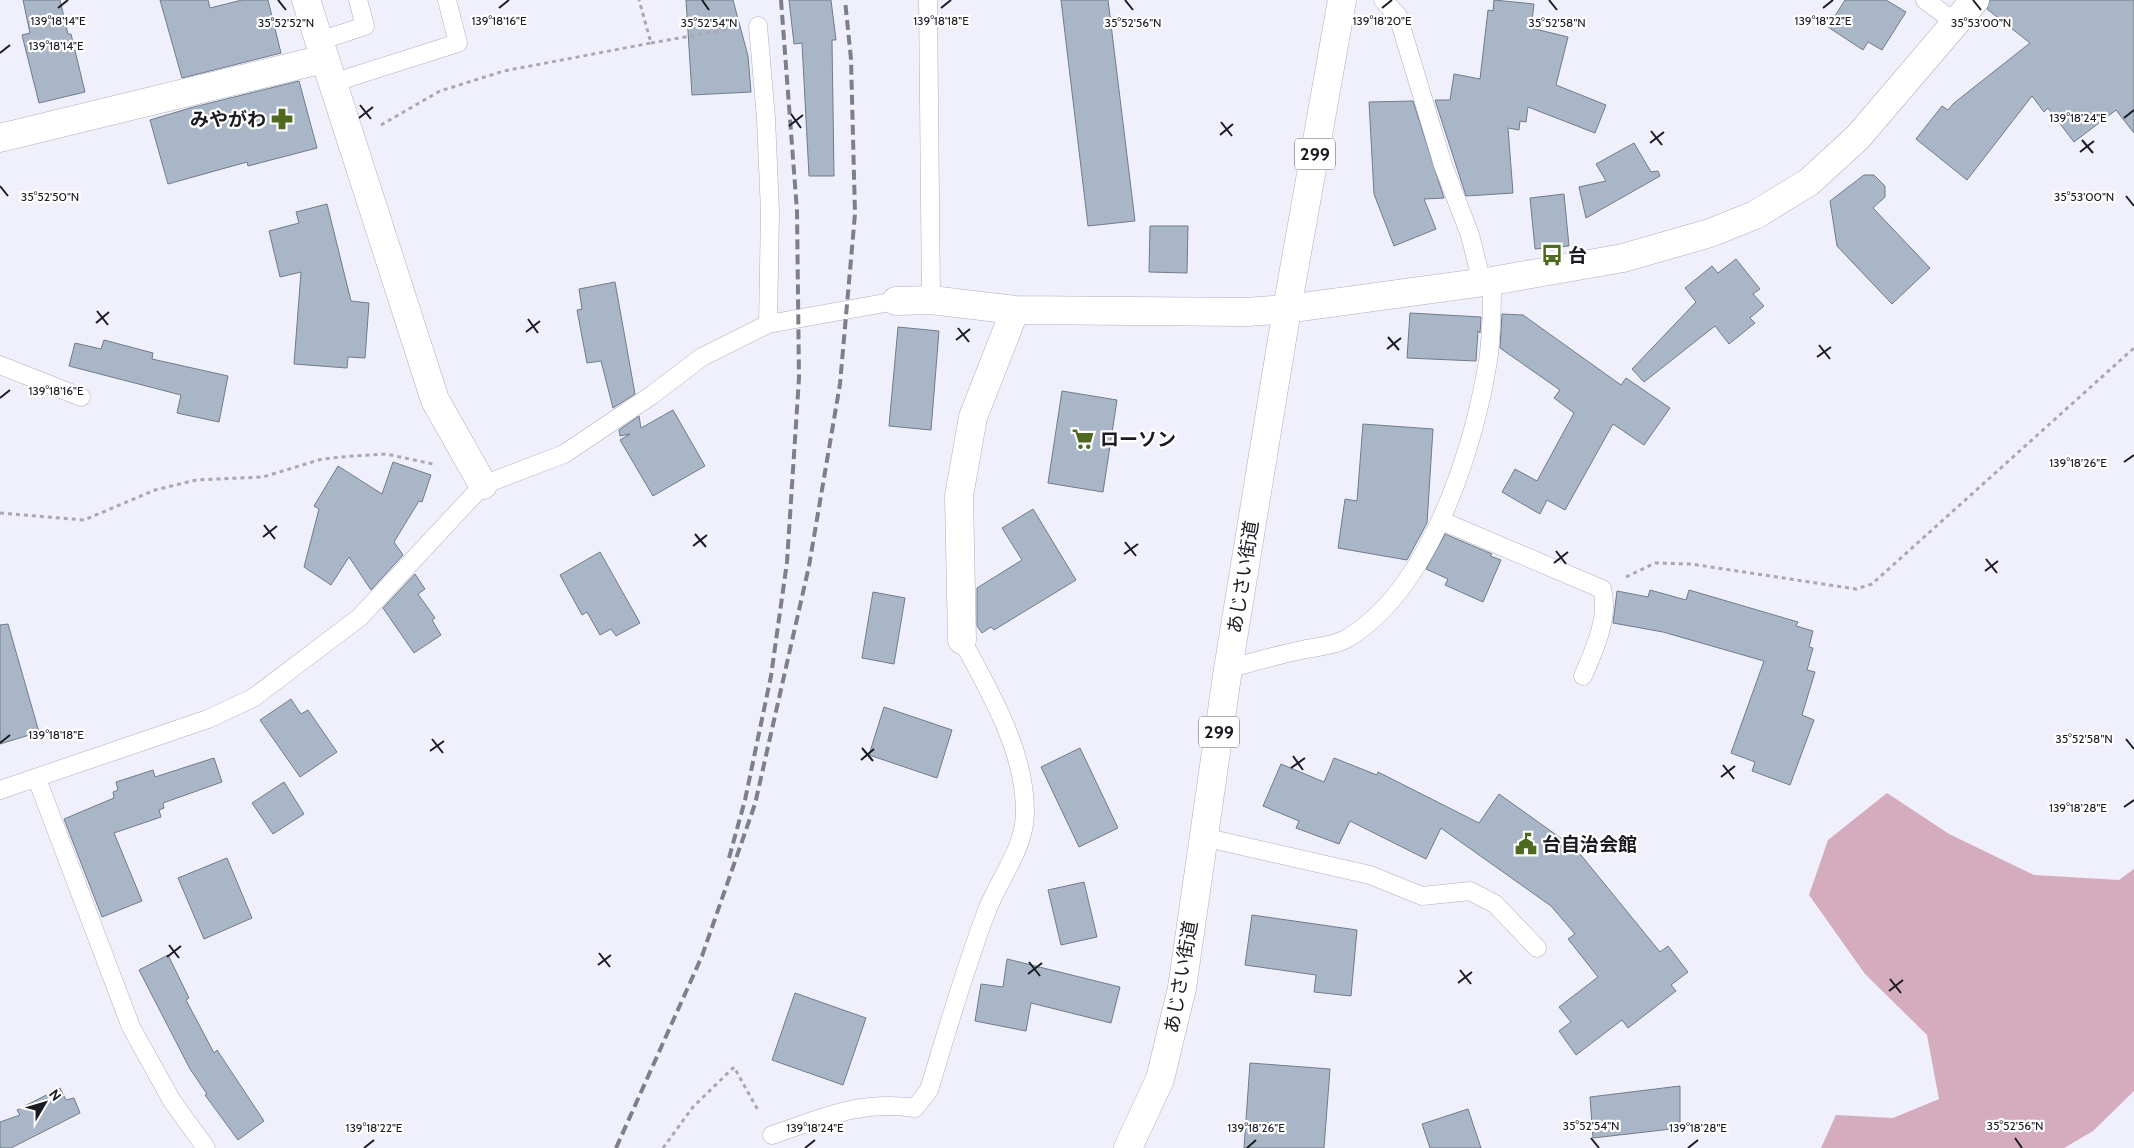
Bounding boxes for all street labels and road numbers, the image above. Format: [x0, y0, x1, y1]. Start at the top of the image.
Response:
road number: 299 [1295, 138, 1335, 170]
street label: あじさい街道 [1223, 519, 1263, 635]
road number: 299 [1199, 716, 1239, 748]
street label: あじさい街道 [1160, 919, 1202, 1035]

